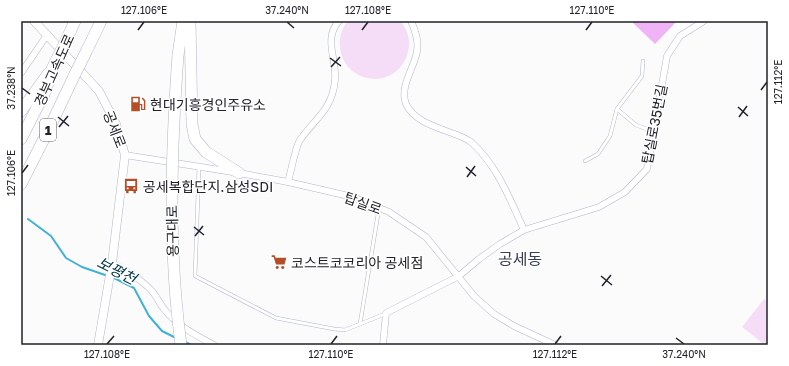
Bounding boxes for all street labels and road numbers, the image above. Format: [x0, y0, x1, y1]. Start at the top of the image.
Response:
street label: 경부고속도로 [31, 31, 78, 109]
street label: 탑실로35번길 [638, 83, 670, 165]
street label: 공세로 [100, 108, 130, 150]
road number: 1 [40, 119, 56, 141]
street label: 탑실로 [342, 188, 384, 218]
street label: 용구대로 [163, 205, 181, 257]

